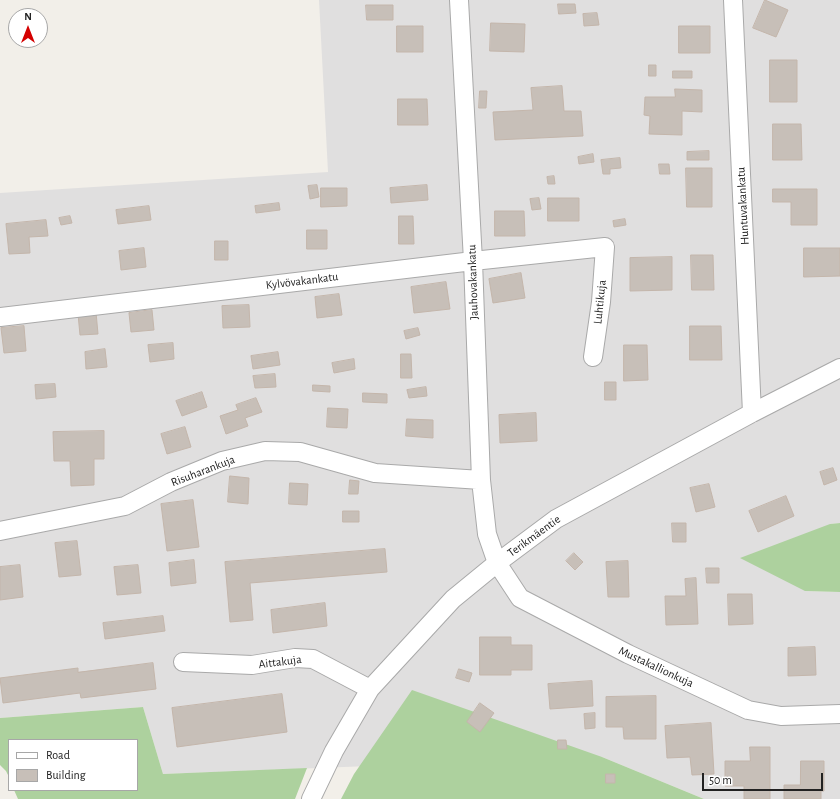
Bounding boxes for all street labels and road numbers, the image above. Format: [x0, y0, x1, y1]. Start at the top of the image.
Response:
street label: Huntuvakankatu [734, 167, 752, 245]
street label: Jauhovakankatu [464, 244, 482, 320]
street label: Kylvövakankatu [265, 269, 339, 293]
street label: Luhtikuja [591, 279, 609, 325]
street label: Risuharankuja [169, 452, 237, 490]
street label: Terikmäentie [505, 512, 563, 560]
street label: Mustakallionkuja [616, 643, 696, 691]
street label: Aittakuja [258, 652, 302, 672]

